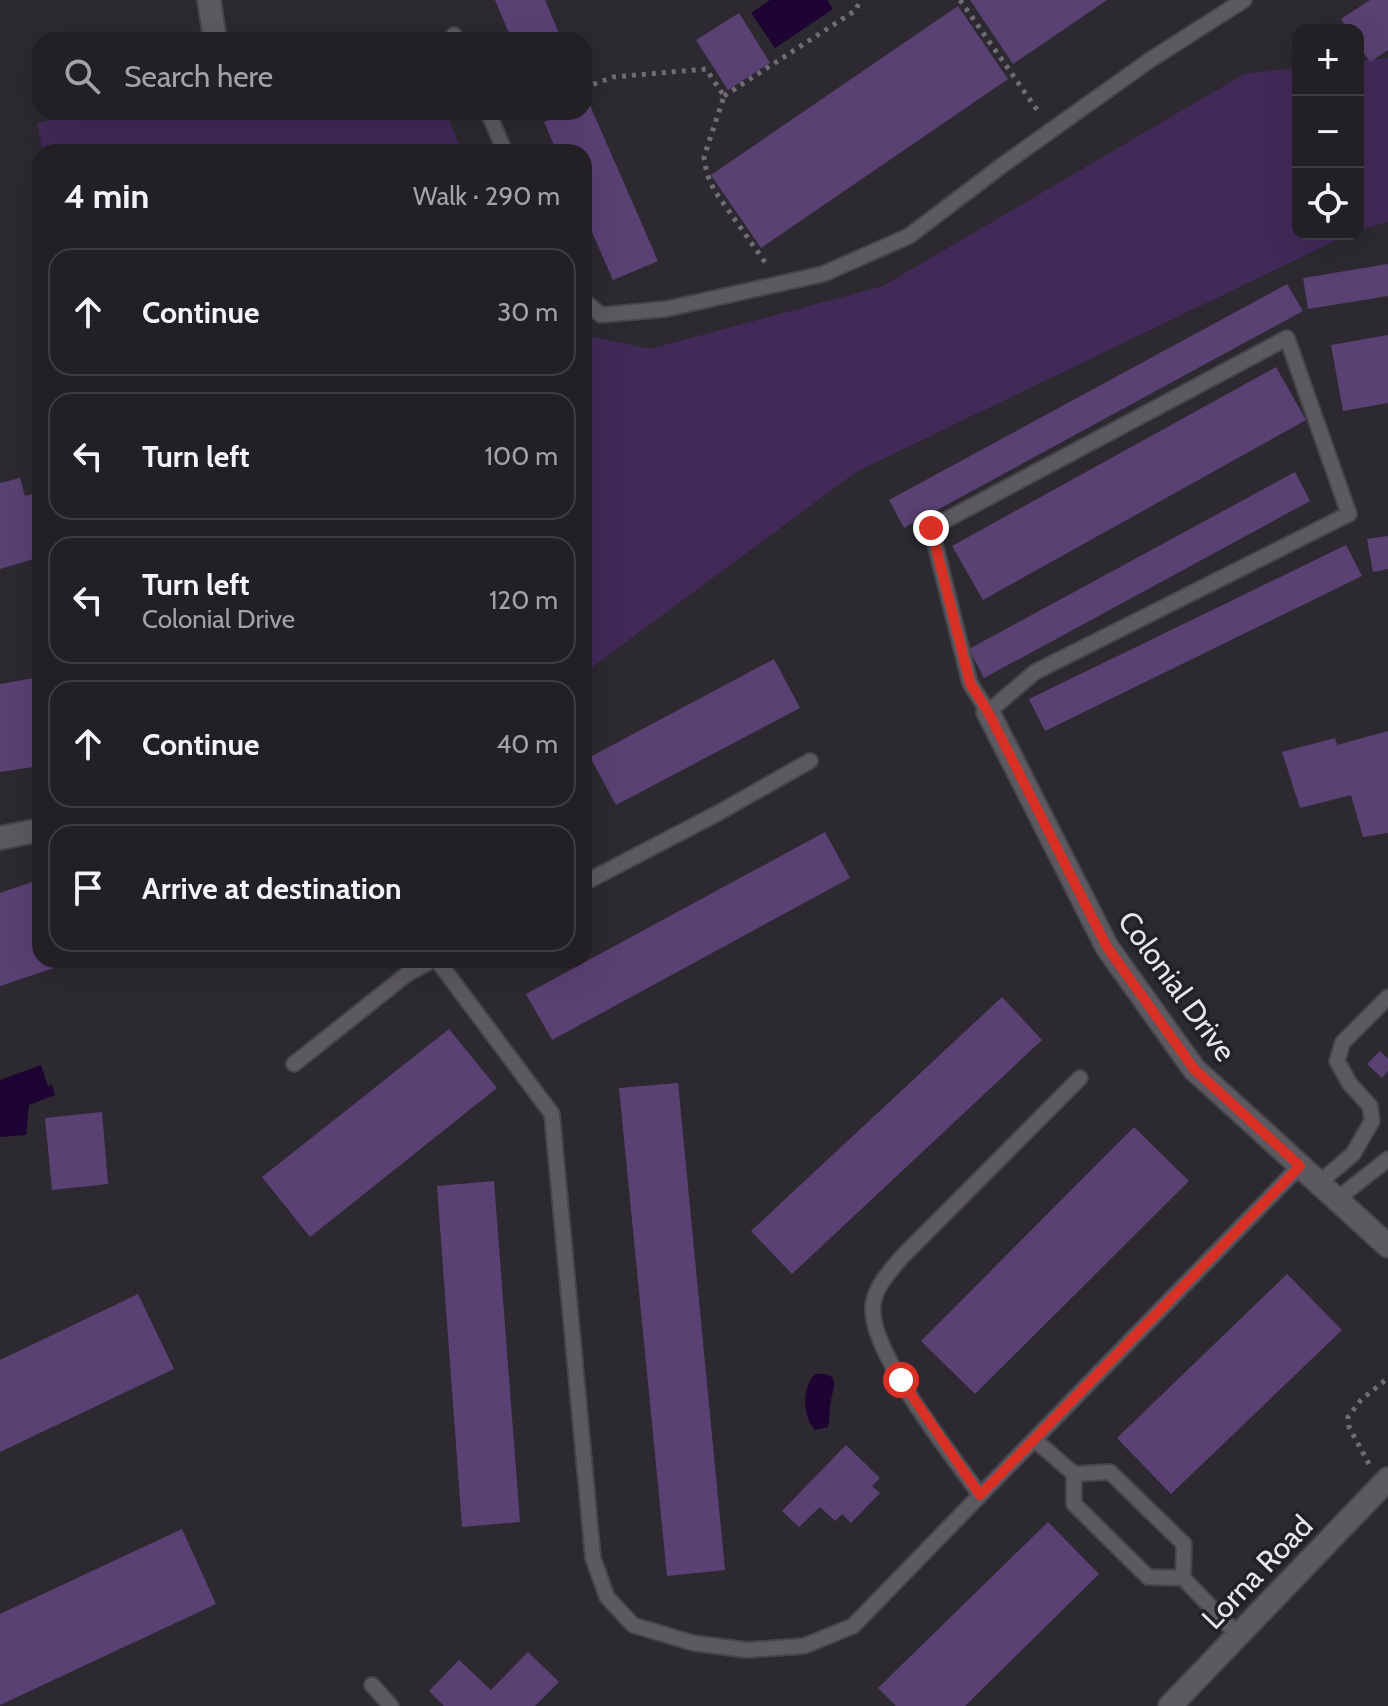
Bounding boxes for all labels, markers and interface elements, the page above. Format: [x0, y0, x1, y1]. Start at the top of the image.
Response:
map controls [1292, 24, 1364, 240]
button: + [1292, 24, 1364, 96]
search box [32, 32, 592, 120]
icon: search [60, 54, 104, 98]
text: Search here [124, 58, 273, 95]
button: − [1292, 96, 1364, 168]
button: locate [1292, 168, 1364, 240]
text: 4 min [64, 175, 149, 217]
text: Walk · 290 m [413, 180, 560, 212]
icon: ahead [66, 290, 110, 334]
text: Continue [142, 294, 259, 331]
text: 30 m [497, 296, 558, 328]
icon: left [66, 434, 110, 478]
text: Turn left [142, 438, 250, 475]
text: 100 m [485, 440, 558, 472]
route end [913, 510, 949, 546]
text: Turn left [142, 566, 250, 603]
icon: left [66, 578, 110, 622]
text: 120 m [489, 584, 558, 616]
text: Colonial Drive [142, 603, 295, 635]
icon: ahead [66, 722, 110, 766]
text: Continue [142, 726, 259, 763]
text: 40 m [496, 728, 558, 760]
icon: arrive [66, 866, 110, 910]
text: Arrive at destination [142, 870, 402, 907]
street label: Colonial Drive [1110, 904, 1244, 1068]
route start [883, 1362, 919, 1398]
street label: Lorna Road [1194, 1507, 1320, 1637]

